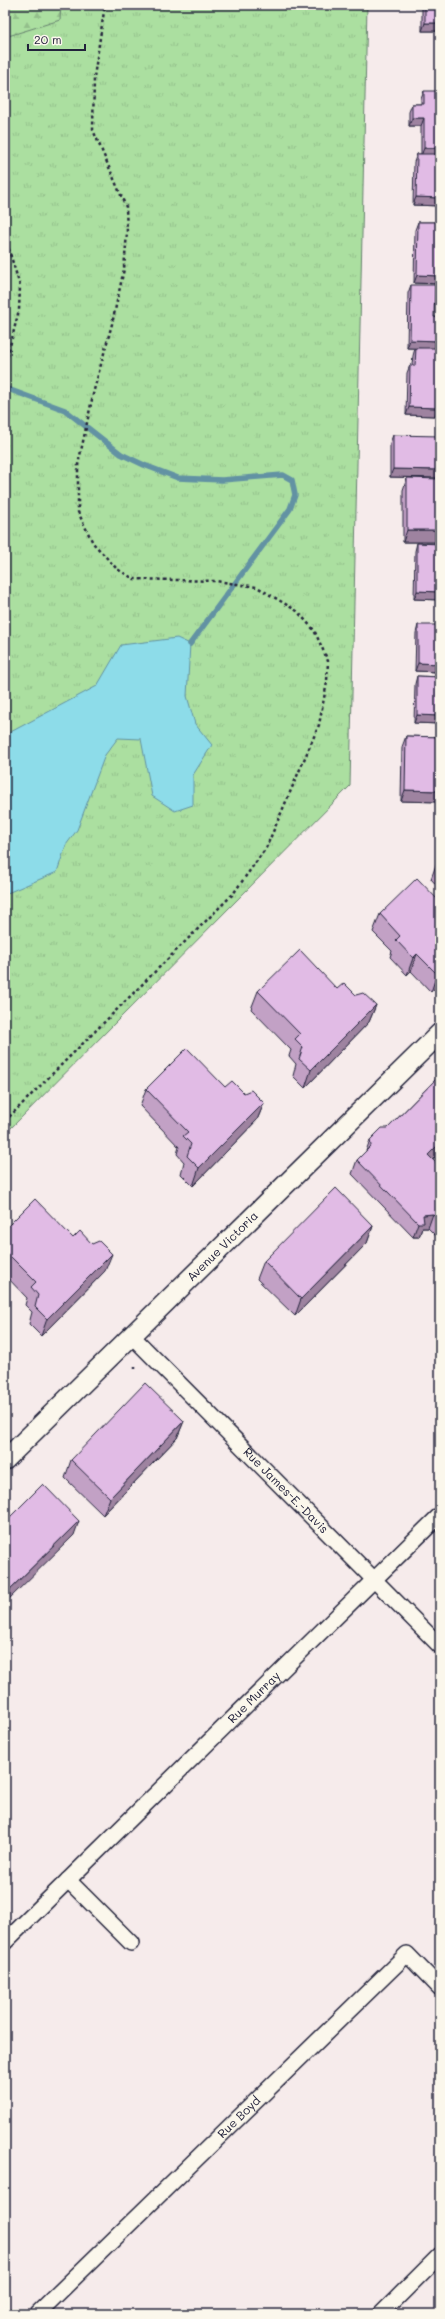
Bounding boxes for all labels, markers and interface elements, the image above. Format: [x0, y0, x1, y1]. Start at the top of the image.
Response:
scale bar [28, 26, 85, 52]
text: 20 m [34, 31, 62, 47]
street label: Avenue Victoria [183, 1207, 261, 1284]
street label: Rue James-E.-Davis [240, 1444, 333, 1536]
street label: Rue Murray [224, 1667, 283, 1726]
street label: Rue Boyd [213, 2092, 264, 2141]

